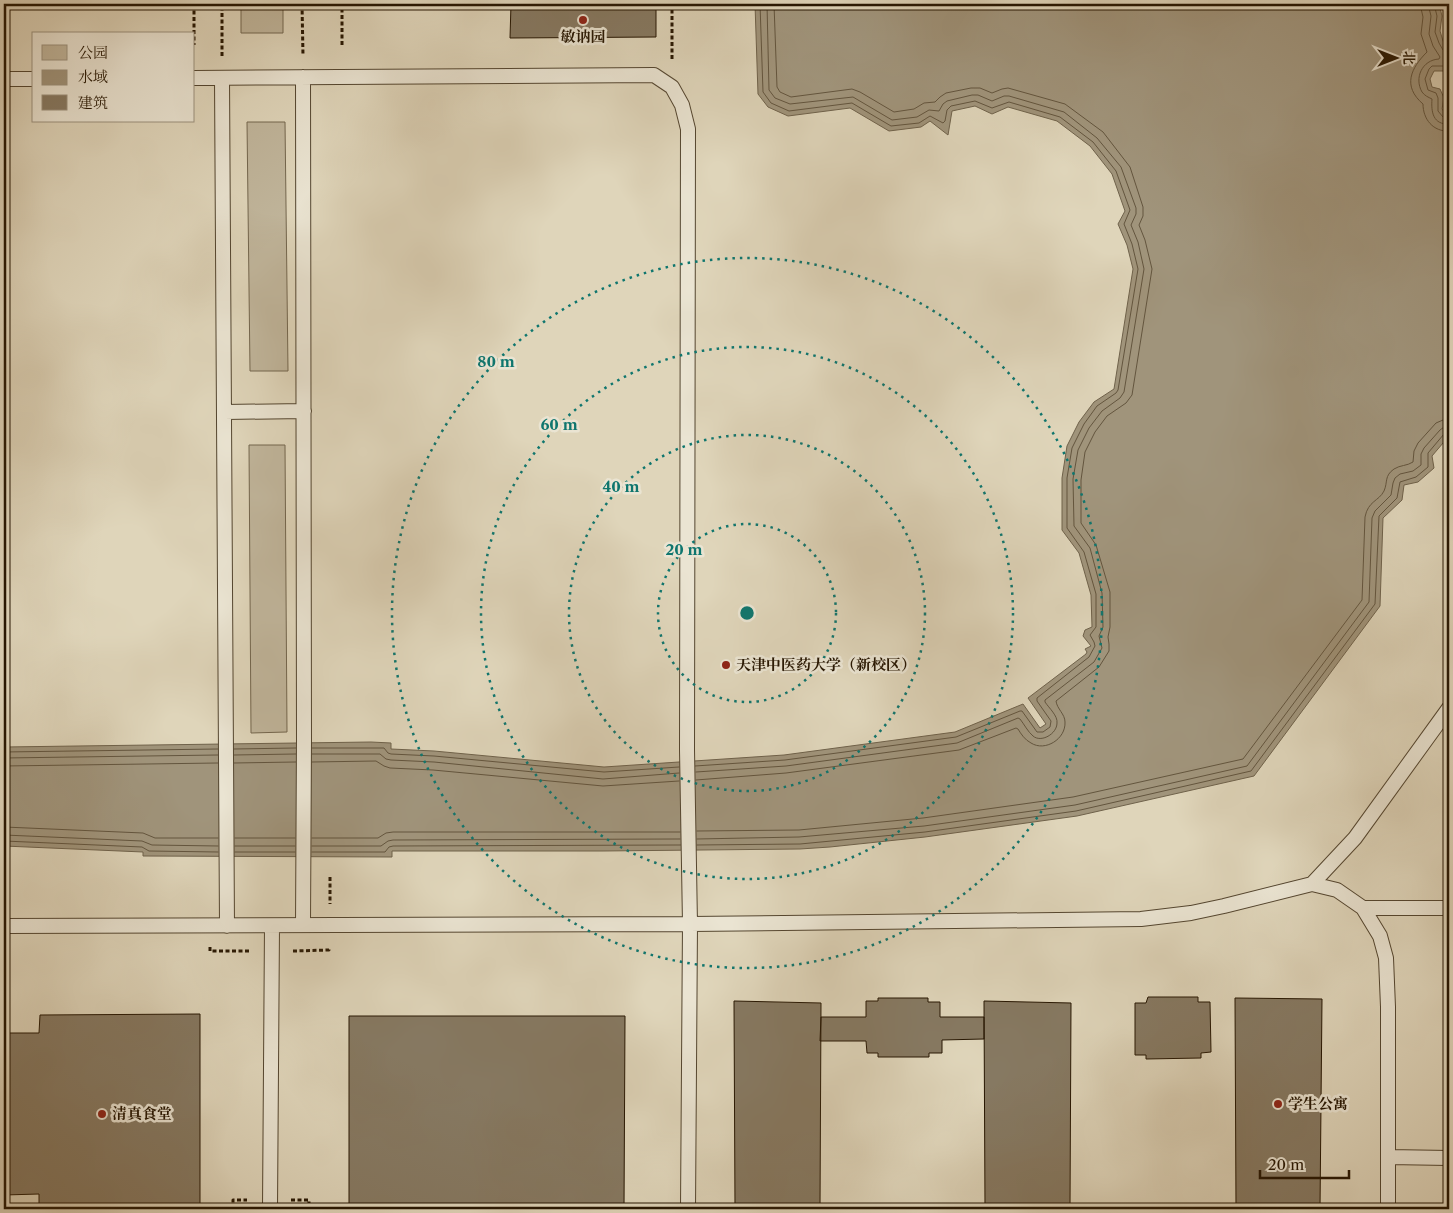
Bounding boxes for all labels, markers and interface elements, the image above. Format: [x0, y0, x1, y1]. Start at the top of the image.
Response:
marker: 敏讷园 [577, 14, 589, 26]
place label: 敏讷园 [560, 27, 606, 46]
legend [32, 32, 195, 122]
north arrow [1370, 32, 1420, 82]
text: 公园 [78, 43, 108, 62]
text: 北 [1400, 51, 1418, 65]
text: 水域 [78, 67, 108, 86]
text: 建筑 [78, 93, 108, 112]
text: 80 m [477, 352, 515, 371]
text: 60 m [540, 415, 578, 434]
text: 40 m [602, 477, 640, 496]
text: 20 m [665, 540, 703, 559]
centre of rings [738, 604, 756, 622]
place label: 天津中医药大学（新校区） [736, 655, 916, 674]
marker: 天津中医药大学（新校区） [720, 659, 732, 671]
place label: 学生公寓 [1288, 1094, 1348, 1113]
marker: 学生公寓 [1272, 1098, 1284, 1110]
place label: 清真食堂 [112, 1104, 172, 1123]
marker: 清真食堂 [96, 1108, 108, 1120]
scale bar [1260, 1148, 1349, 1180]
text: 20 m [1268, 1155, 1304, 1174]

